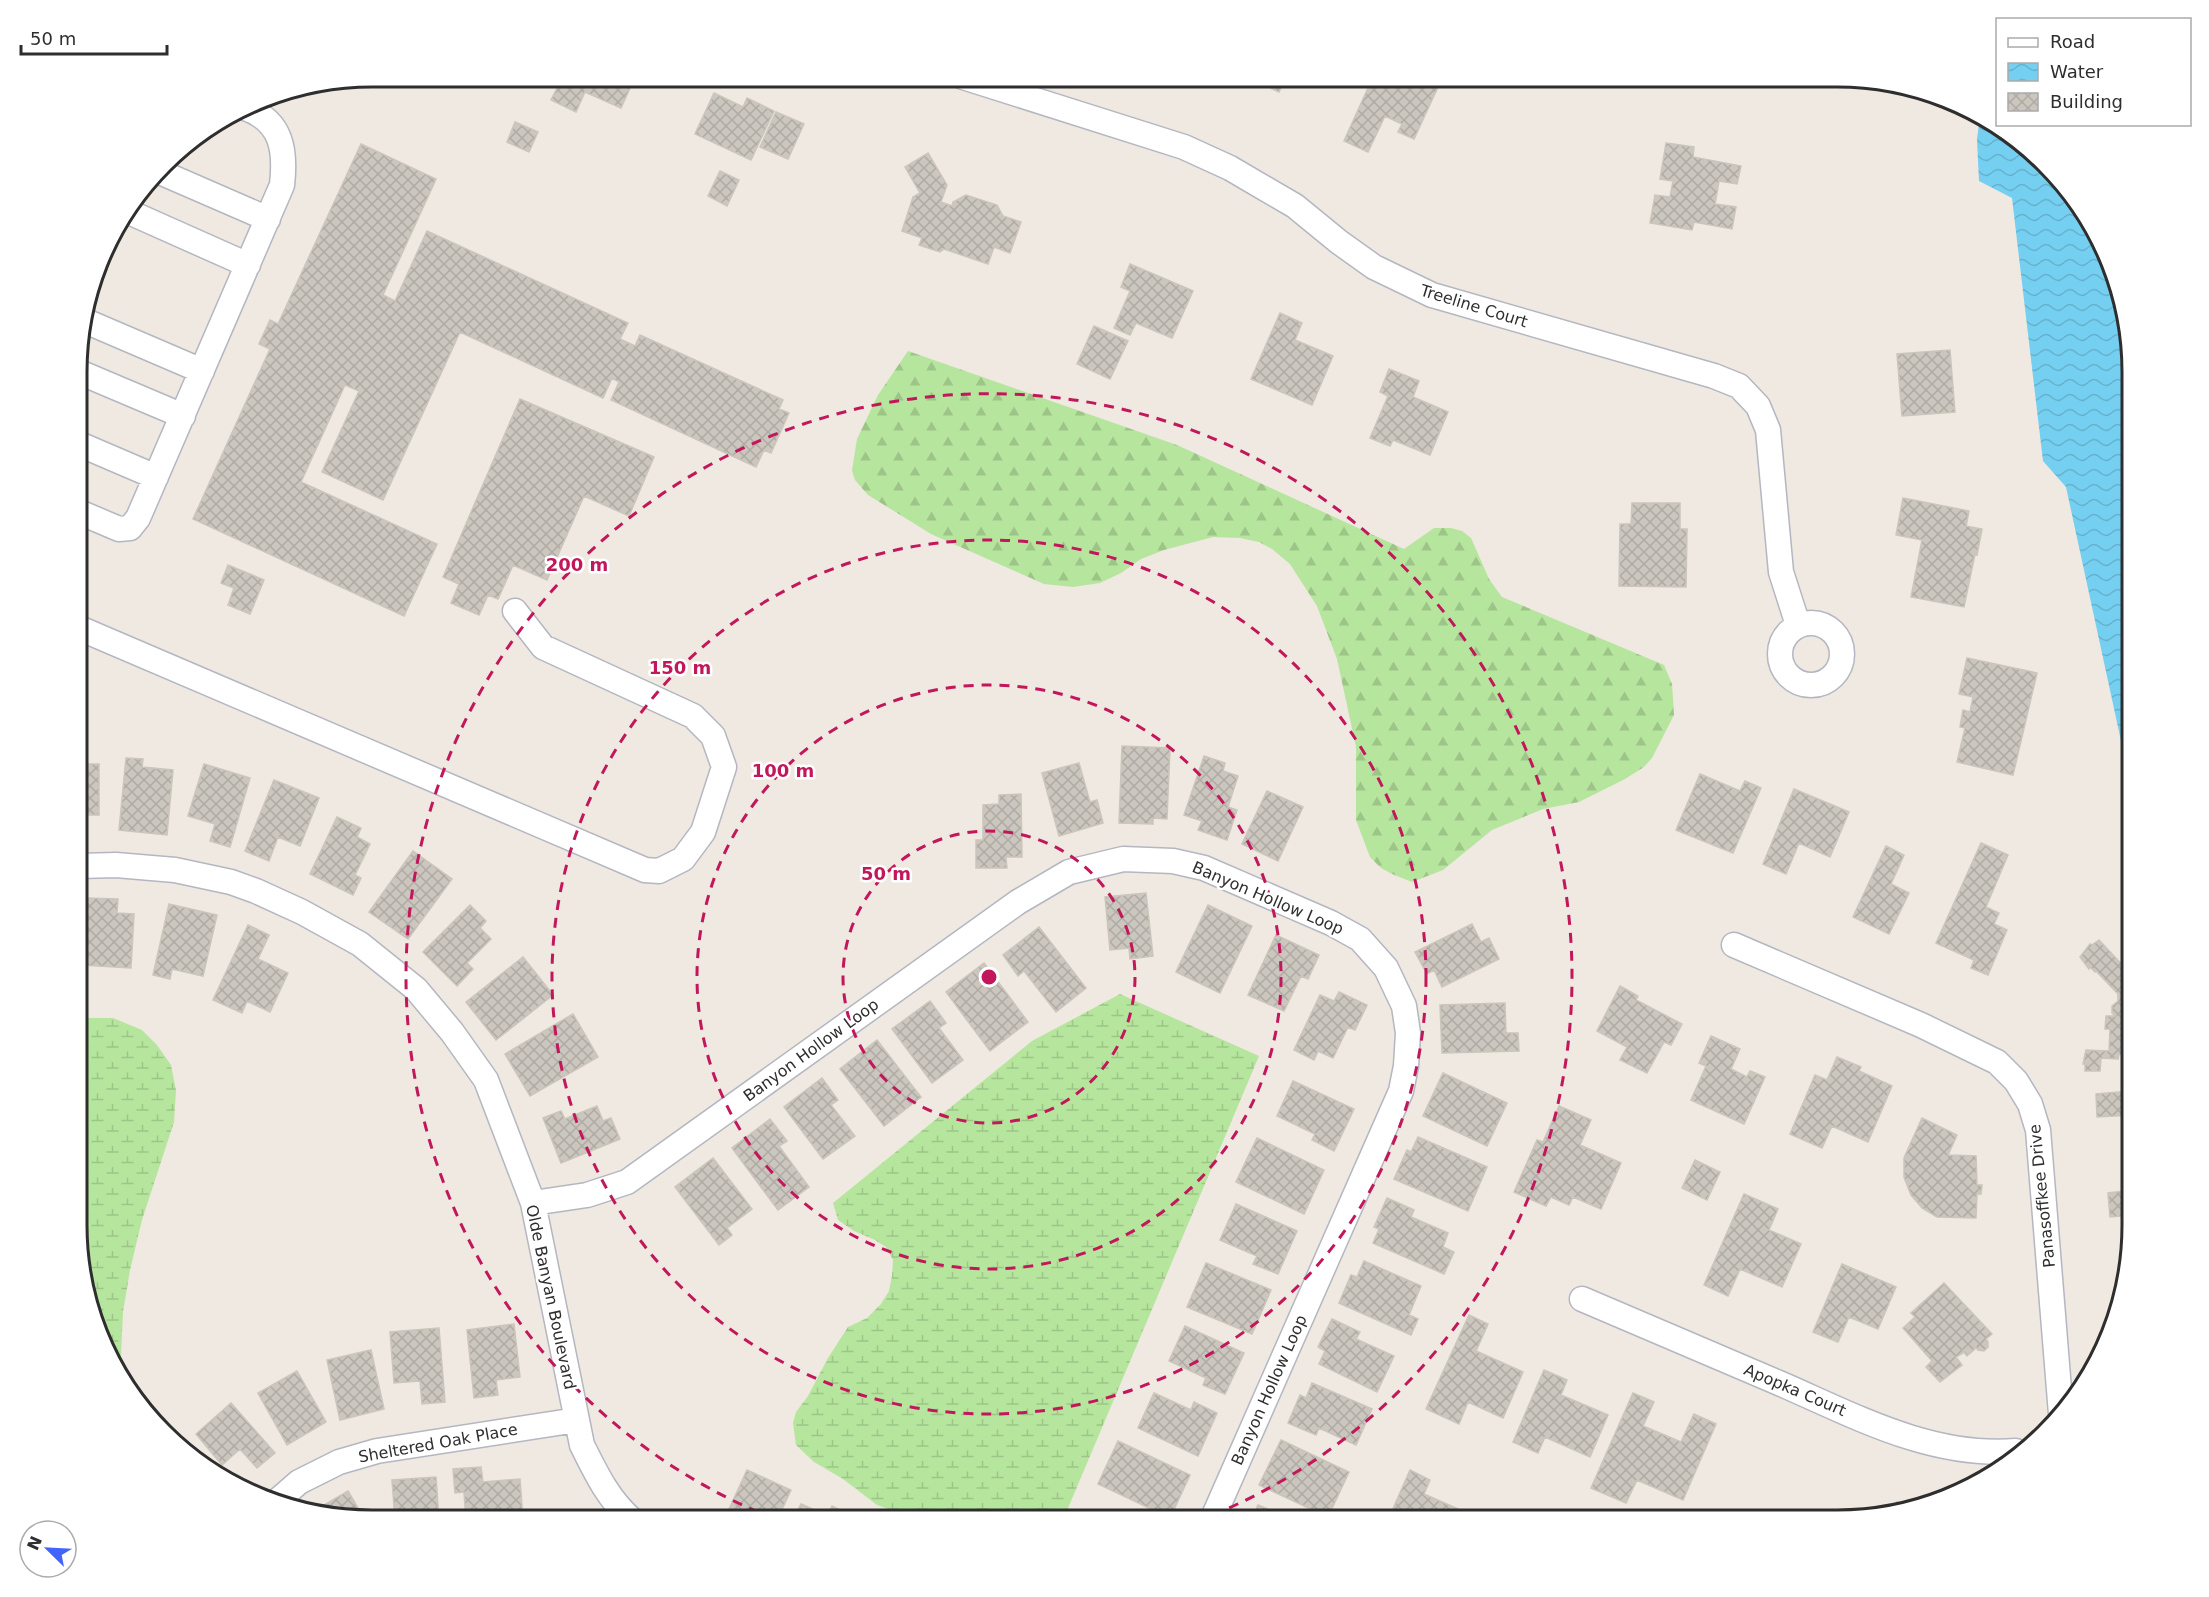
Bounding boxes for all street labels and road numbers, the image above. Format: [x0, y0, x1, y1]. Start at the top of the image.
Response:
street label: Treeline Court [1417, 280, 1530, 331]
street label: Banyon Hollow Loop [1190, 858, 1346, 938]
street label: Banyon Hollow Loop [740, 995, 882, 1105]
street label: Panasoffkee Drive [2025, 1123, 2059, 1269]
street label: Olde Banyan Boulevard [522, 1203, 580, 1391]
street label: Banyon Hollow Loop [1227, 1312, 1311, 1468]
street label: Apopka Court [1741, 1360, 1849, 1420]
street label: Sheltered Oak Place [357, 1420, 519, 1466]

